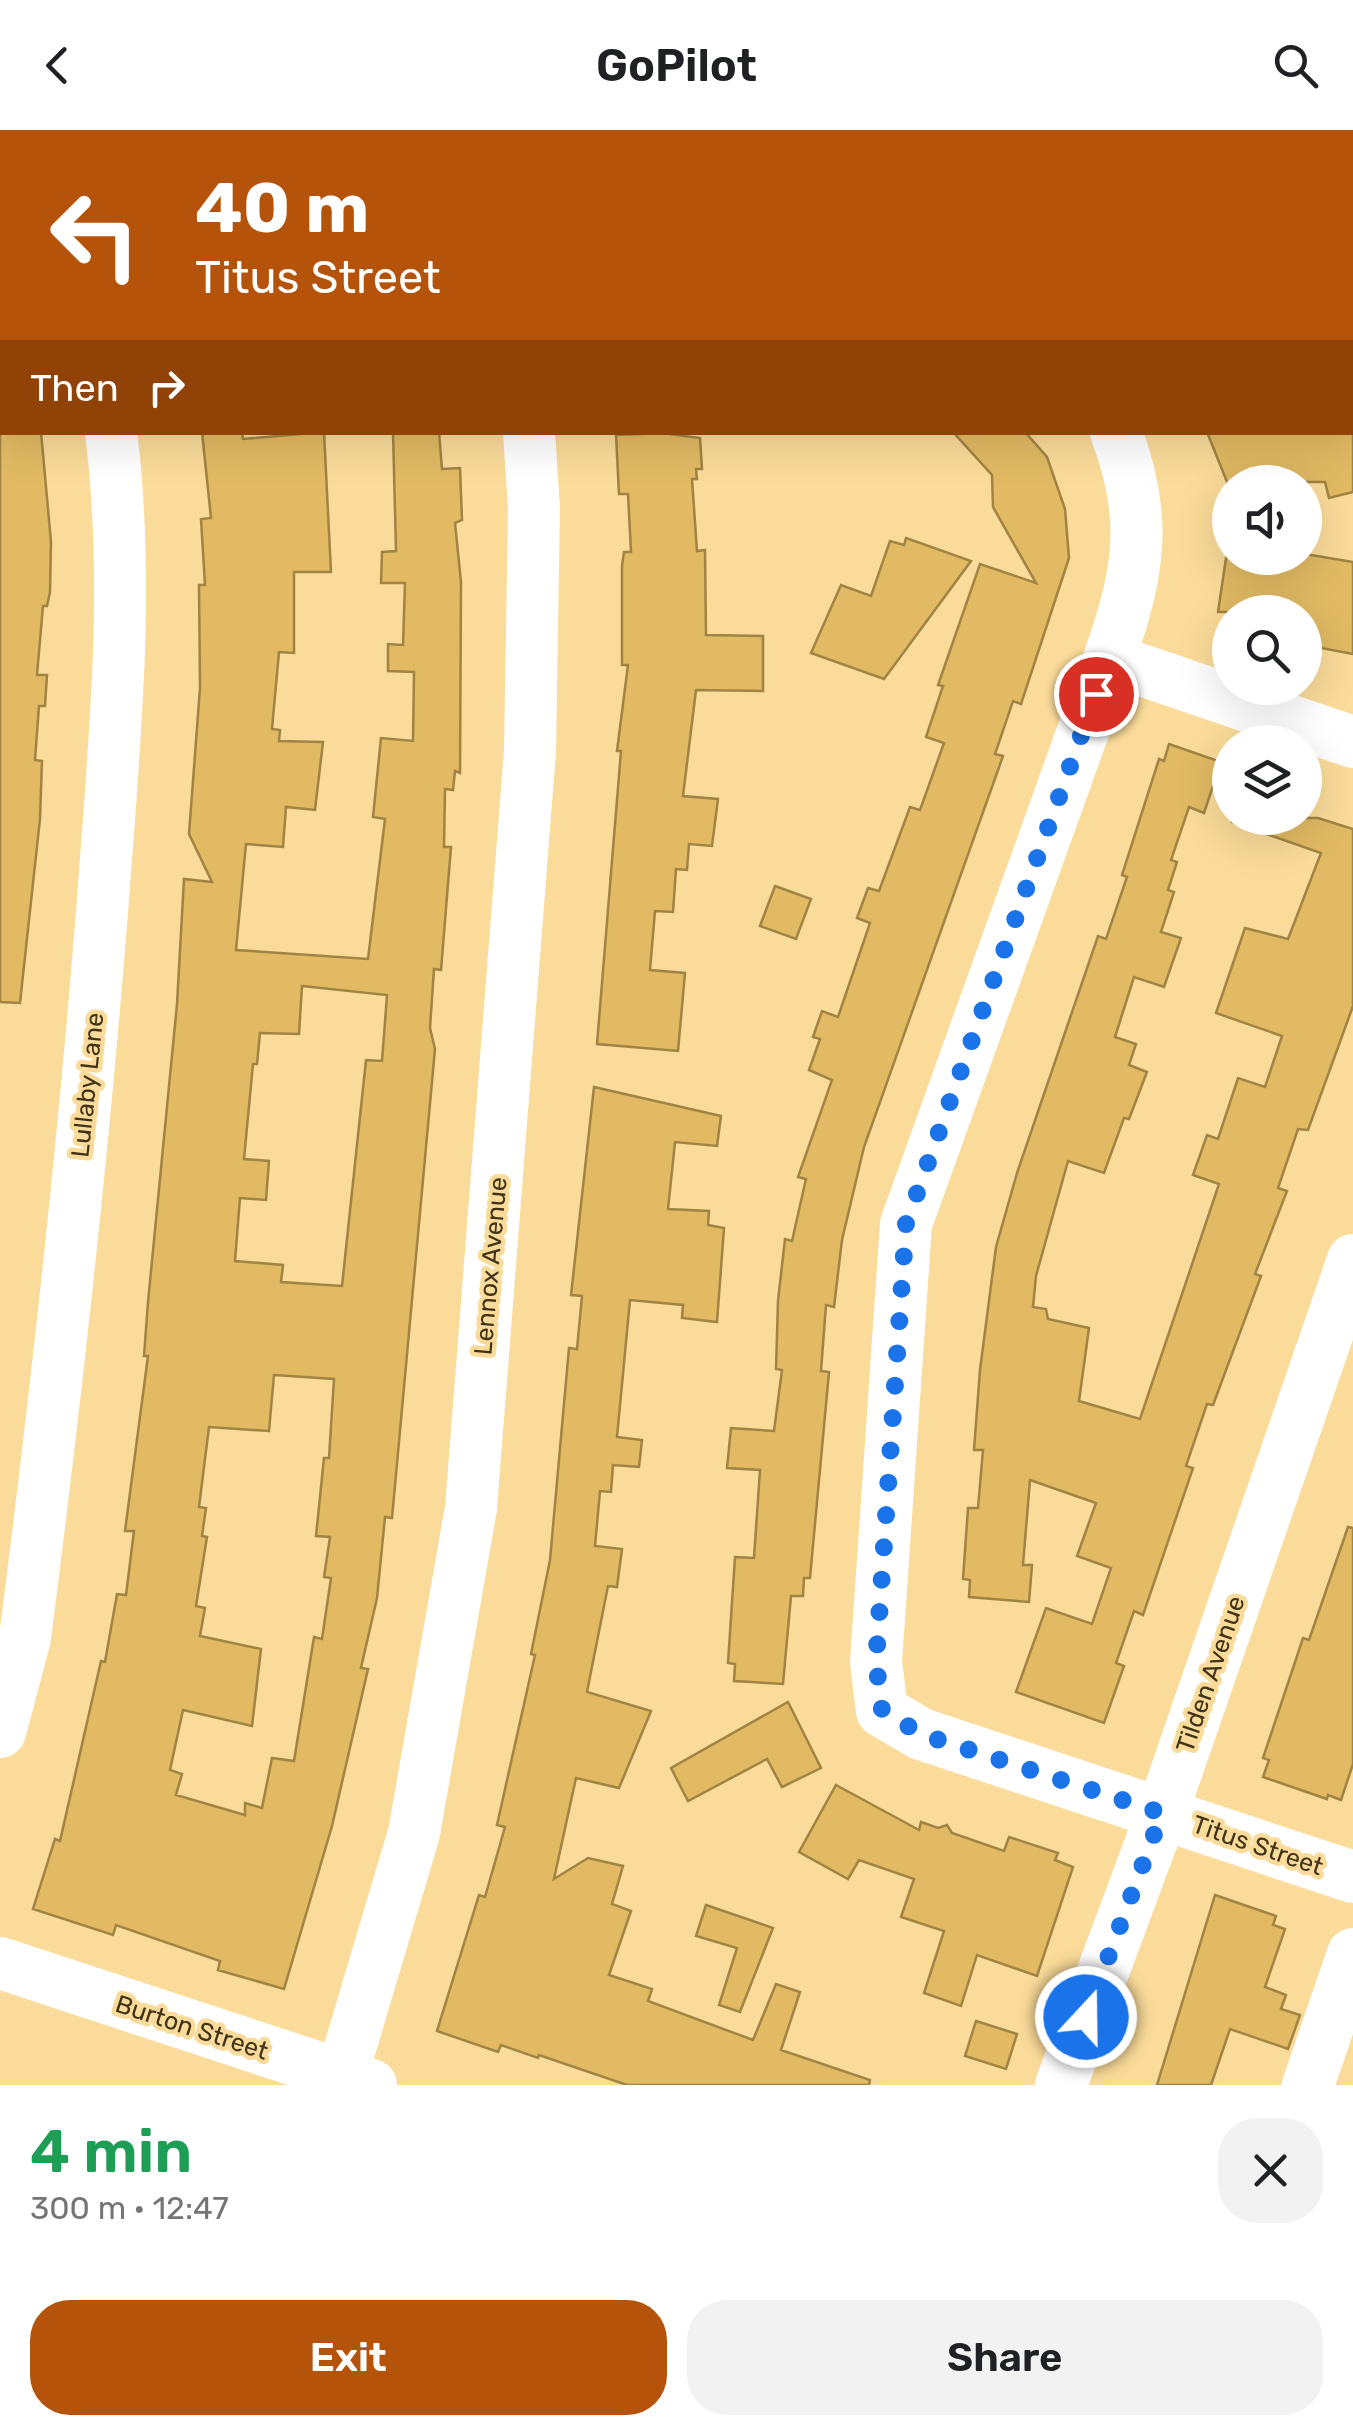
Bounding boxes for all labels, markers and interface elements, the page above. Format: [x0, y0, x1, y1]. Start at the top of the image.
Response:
icon: back [30, 38, 85, 93]
icon: search [1268, 38, 1323, 93]
text: GoPilot [596, 39, 757, 92]
text: 40 m [195, 167, 369, 250]
icon: left [30, 170, 160, 300]
text: Titus Street [195, 251, 441, 304]
icon: right [139, 360, 194, 415]
text: Then [30, 365, 119, 411]
map controls [1212, 465, 1322, 835]
button: sound [1212, 465, 1322, 575]
button: search [1212, 595, 1322, 705]
pin [1054, 652, 1139, 737]
icon: arrive [1069, 667, 1124, 722]
button: layers [1212, 725, 1322, 835]
street label: Lullaby Lane [65, 1011, 110, 1159]
street label: Lennox Avenue [468, 1176, 513, 1356]
street label: Tilden Avenue [1170, 1592, 1251, 1756]
street label: Titus Street [1189, 1810, 1327, 1881]
position arrow [1034, 1965, 1138, 2069]
street label: Burton Street [112, 1989, 272, 2066]
text: 4 min [30, 2116, 192, 2187]
button: close [1218, 2118, 1323, 2223]
text: 300 m · 12:47 [30, 2189, 229, 2227]
button: Exit [30, 2300, 667, 2415]
button: Share [687, 2300, 1323, 2415]

